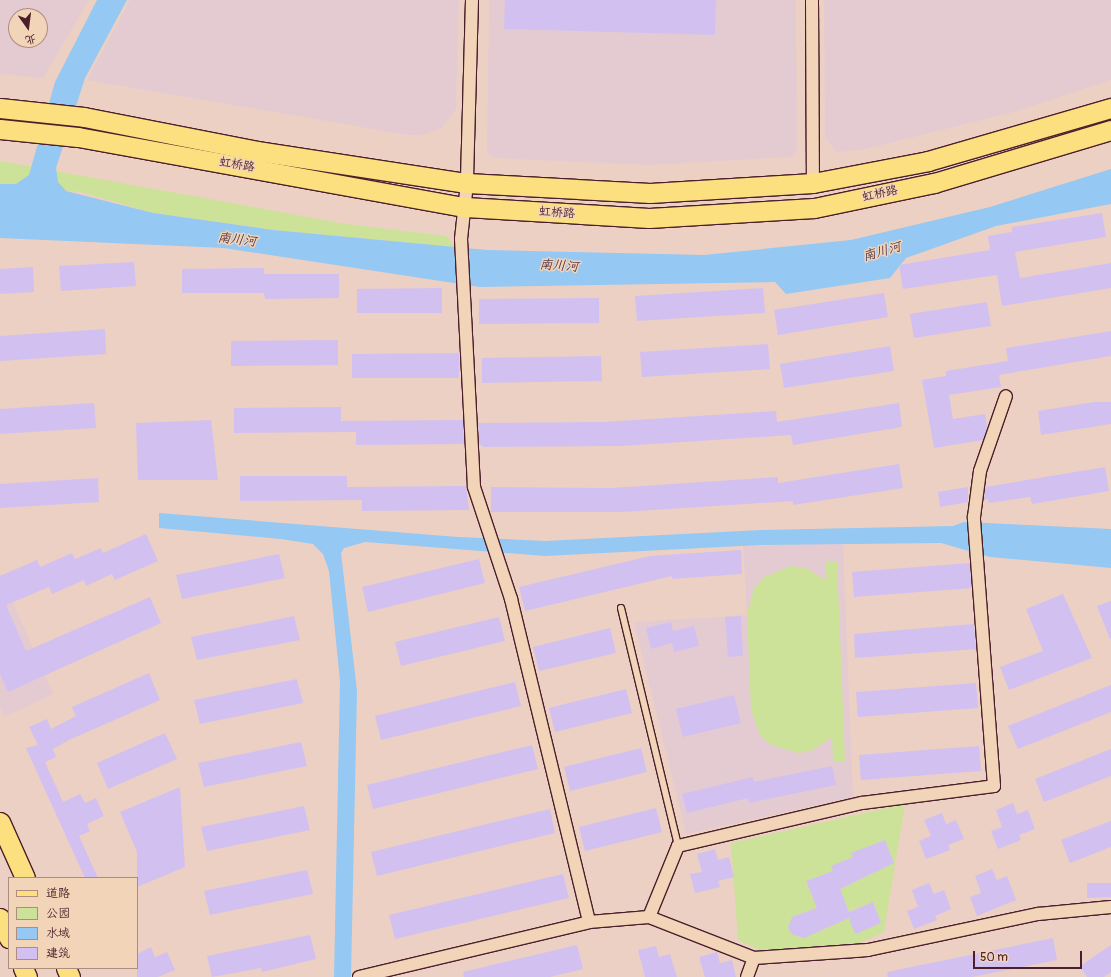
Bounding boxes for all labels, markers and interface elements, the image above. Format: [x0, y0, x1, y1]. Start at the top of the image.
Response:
north arrow [8, 8, 48, 48]
text: 北 [24, 32, 38, 47]
street label: 虹桥路 [218, 155, 256, 175]
street label: 虹桥路 [861, 183, 899, 205]
street label: 虹桥路 [539, 205, 575, 221]
water label: 南川河 [217, 230, 257, 250]
water label: 南川河 [861, 239, 903, 265]
water label: 南川河 [539, 257, 579, 275]
legend [8, 877, 138, 969]
text: 道路 [46, 886, 70, 901]
text: 公园 [46, 906, 70, 921]
text: 水域 [46, 926, 70, 941]
scale bar [975, 943, 1084, 969]
text: 建筑 [46, 946, 70, 961]
text: 50 m [980, 950, 1008, 965]

